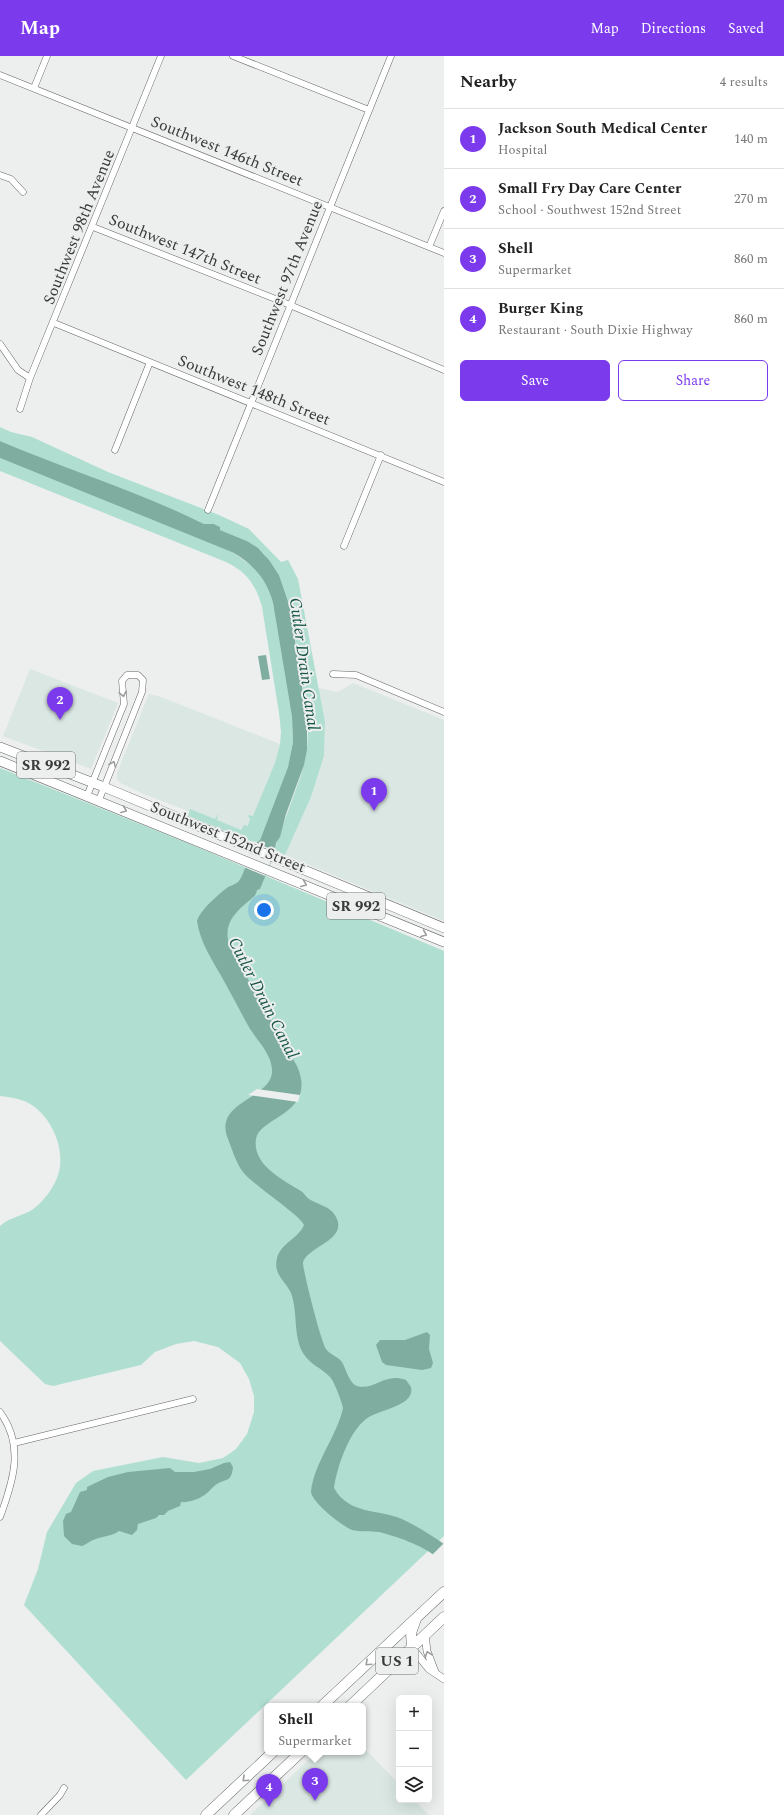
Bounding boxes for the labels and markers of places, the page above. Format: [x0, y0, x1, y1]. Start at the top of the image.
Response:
pin: 2 [47, 687, 73, 720]
pin: 1 [361, 778, 387, 811]
pin: 3 [302, 1768, 328, 1801]
pin: 4 [256, 1774, 282, 1807]

